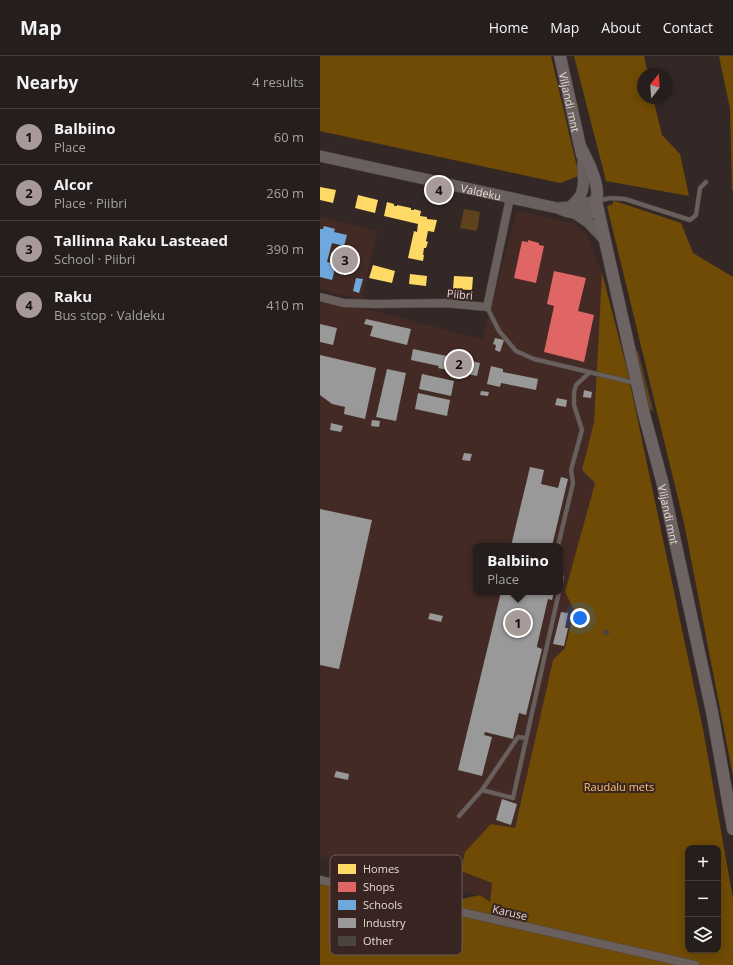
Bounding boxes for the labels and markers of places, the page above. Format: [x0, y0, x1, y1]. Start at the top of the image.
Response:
pin: 4 [426, 175, 452, 205]
pin: 3 [332, 245, 358, 275]
pin: 2 [446, 349, 472, 379]
pin: 1 [505, 608, 531, 638]

